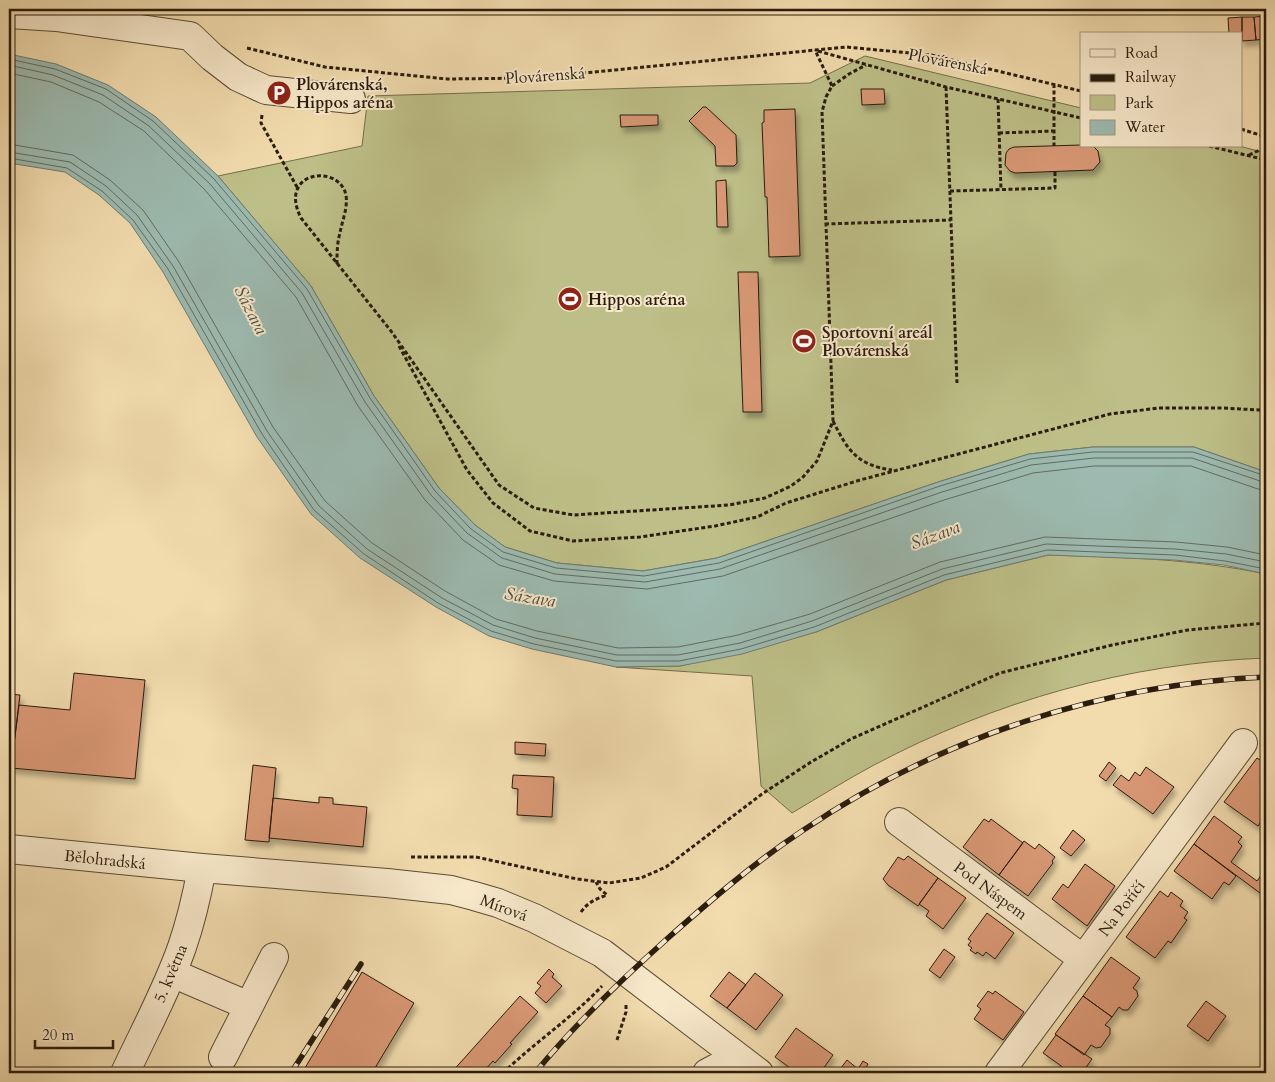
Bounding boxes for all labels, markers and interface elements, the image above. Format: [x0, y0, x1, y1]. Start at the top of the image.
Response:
legend [1080, 32, 1242, 148]
text: Road [1125, 43, 1158, 63]
street label: Plovárenská [906, 44, 989, 80]
street label: Plovárenská [504, 62, 586, 90]
text: Railway [1125, 67, 1176, 87]
place label: Plovárenská, Hippos aréna [296, 74, 394, 114]
parking icon: Plovárenská, Hippos aréna [266, 80, 292, 106]
text: Park [1125, 93, 1154, 113]
text: Water [1124, 117, 1166, 137]
water label: Sázava [228, 282, 273, 339]
sports icon: Hippos aréna [557, 286, 583, 312]
place label: Hippos aréna [588, 289, 686, 311]
place label: Sportovní areál Plovárenská [822, 322, 933, 362]
sports icon: Sportovní areál Plovárenská [791, 328, 817, 354]
water label: Sázava [907, 515, 964, 556]
water label: Sázava [503, 581, 557, 614]
street label: Bělohradská [63, 845, 147, 875]
street label: Pod Náspem [949, 857, 1032, 925]
street label: Na Poříčí [1093, 876, 1150, 941]
street label: Mírová [477, 889, 531, 927]
street label: 5. května [149, 941, 193, 1006]
scale bar [35, 1017, 112, 1049]
text: 20 m [42, 1025, 74, 1045]

